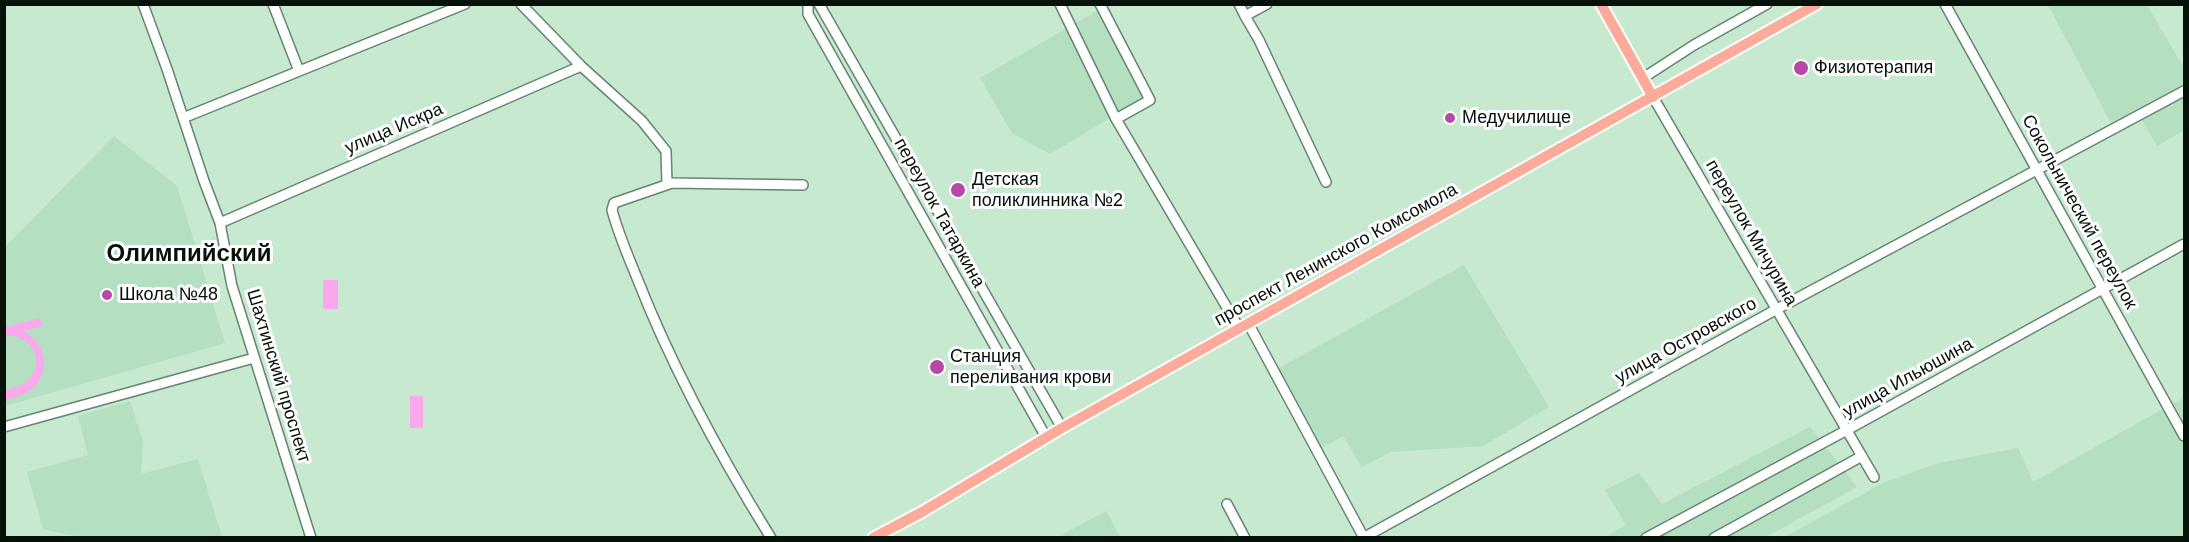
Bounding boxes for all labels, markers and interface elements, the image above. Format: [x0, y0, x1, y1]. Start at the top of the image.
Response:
place label: Физиотерапия [1814, 57, 1933, 79]
marker: Физиотерапия [1792, 59, 1810, 77]
street label: улица Искра [342, 99, 446, 159]
place label: Медучилище [1462, 107, 1571, 129]
marker: Медучилище [1443, 111, 1457, 125]
street label: Сокольнический переулок [2017, 111, 2141, 313]
street label: переулок Татаркина [889, 135, 989, 291]
street label: переулок Мичурина [1700, 156, 1802, 310]
place label: Детская поликлинника №2 [972, 169, 1123, 212]
street label: проспект Ленинского Комсомола [1211, 179, 1461, 331]
marker: Детская поликлинника №2 [949, 181, 967, 199]
district label: Олимпийский [107, 240, 271, 268]
place label: Школа №48 [119, 284, 218, 306]
street label: Шахтинский проспект [241, 287, 315, 465]
marker: Школа №48 [100, 288, 114, 302]
street label: улица Островского [1612, 293, 1760, 389]
street label: улица Ильюшина [1839, 333, 1977, 423]
place label: Станция переливания крови [950, 346, 1111, 388]
marker: Станция переливания крови [928, 358, 946, 376]

